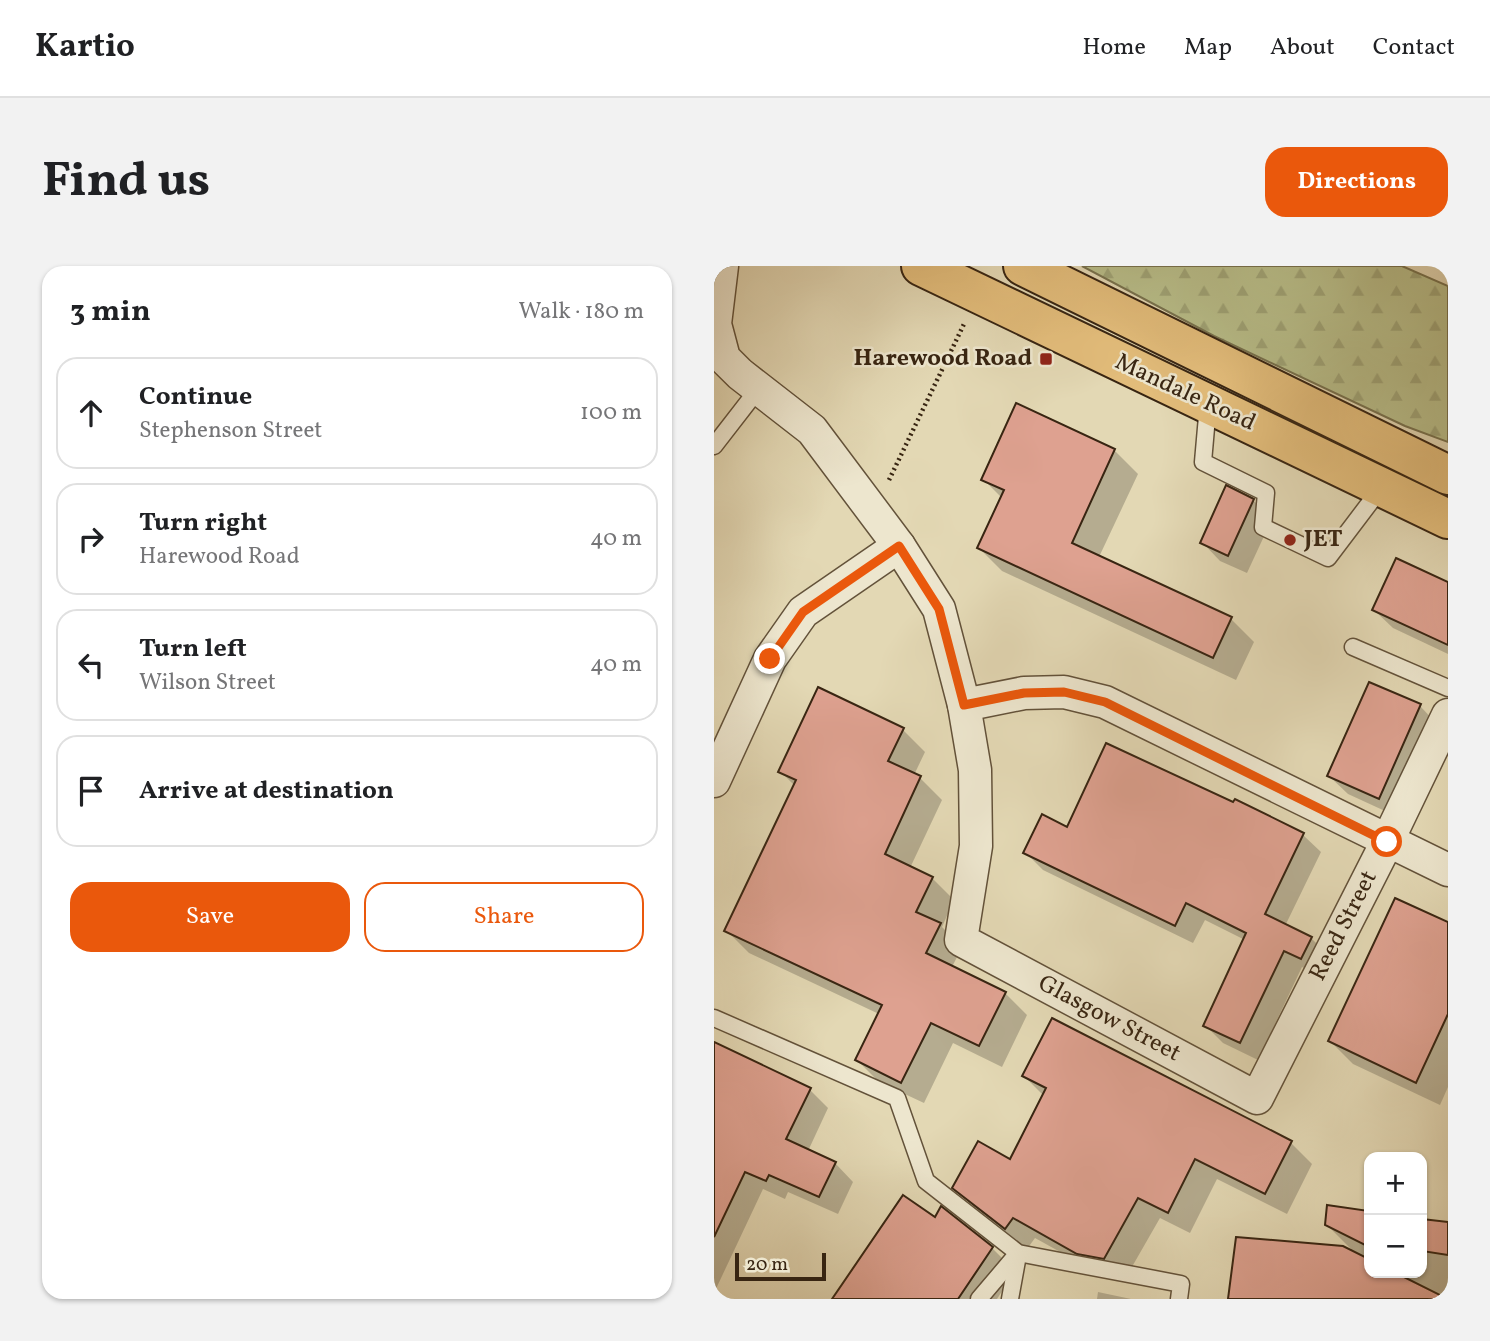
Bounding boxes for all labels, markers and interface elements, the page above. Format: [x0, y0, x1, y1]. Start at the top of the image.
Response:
text: Kartio [35, 25, 135, 71]
text: Home [1082, 31, 1146, 65]
text: Map [1184, 31, 1232, 65]
text: About [1270, 31, 1335, 65]
text: Contact [1373, 31, 1455, 65]
button: Directions [1265, 147, 1448, 217]
text: Find us [42, 148, 210, 217]
text: 3 min [70, 291, 151, 333]
text: Walk · 180 m [519, 296, 644, 328]
place label: Harewood Road [854, 342, 1032, 376]
street label: Mandale Road [1109, 346, 1261, 440]
marker: Harewood Road [1038, 351, 1054, 367]
text: Continue [139, 379, 252, 415]
icon: ahead [72, 394, 110, 432]
text: 100 m [580, 397, 642, 429]
text: Stephenson Street [139, 415, 322, 447]
text: Turn right [139, 505, 267, 541]
icon: right [72, 520, 110, 558]
text: 40 m [590, 523, 642, 555]
place label: JET [1303, 523, 1343, 557]
marker: JET [1282, 532, 1298, 548]
text: Harewood Road [139, 541, 300, 573]
text: Turn left [139, 631, 247, 667]
route end [754, 643, 785, 674]
icon: left [72, 646, 110, 684]
text: 40 m [590, 649, 642, 681]
text: Wilson Street [139, 667, 276, 699]
icon: arrive [72, 772, 110, 810]
text: Arrive at destination [139, 773, 394, 809]
route start [1371, 826, 1402, 857]
street label: Reed Street [1302, 865, 1386, 987]
button: Save [70, 882, 350, 952]
button: Share [364, 882, 644, 952]
street label: Glasgow Street [1032, 967, 1186, 1071]
map controls [1364, 1152, 1427, 1278]
button: + [1364, 1152, 1427, 1215]
button: − [1364, 1215, 1427, 1278]
scale bar [735, 1250, 826, 1282]
text: 20 m [746, 1252, 788, 1278]

